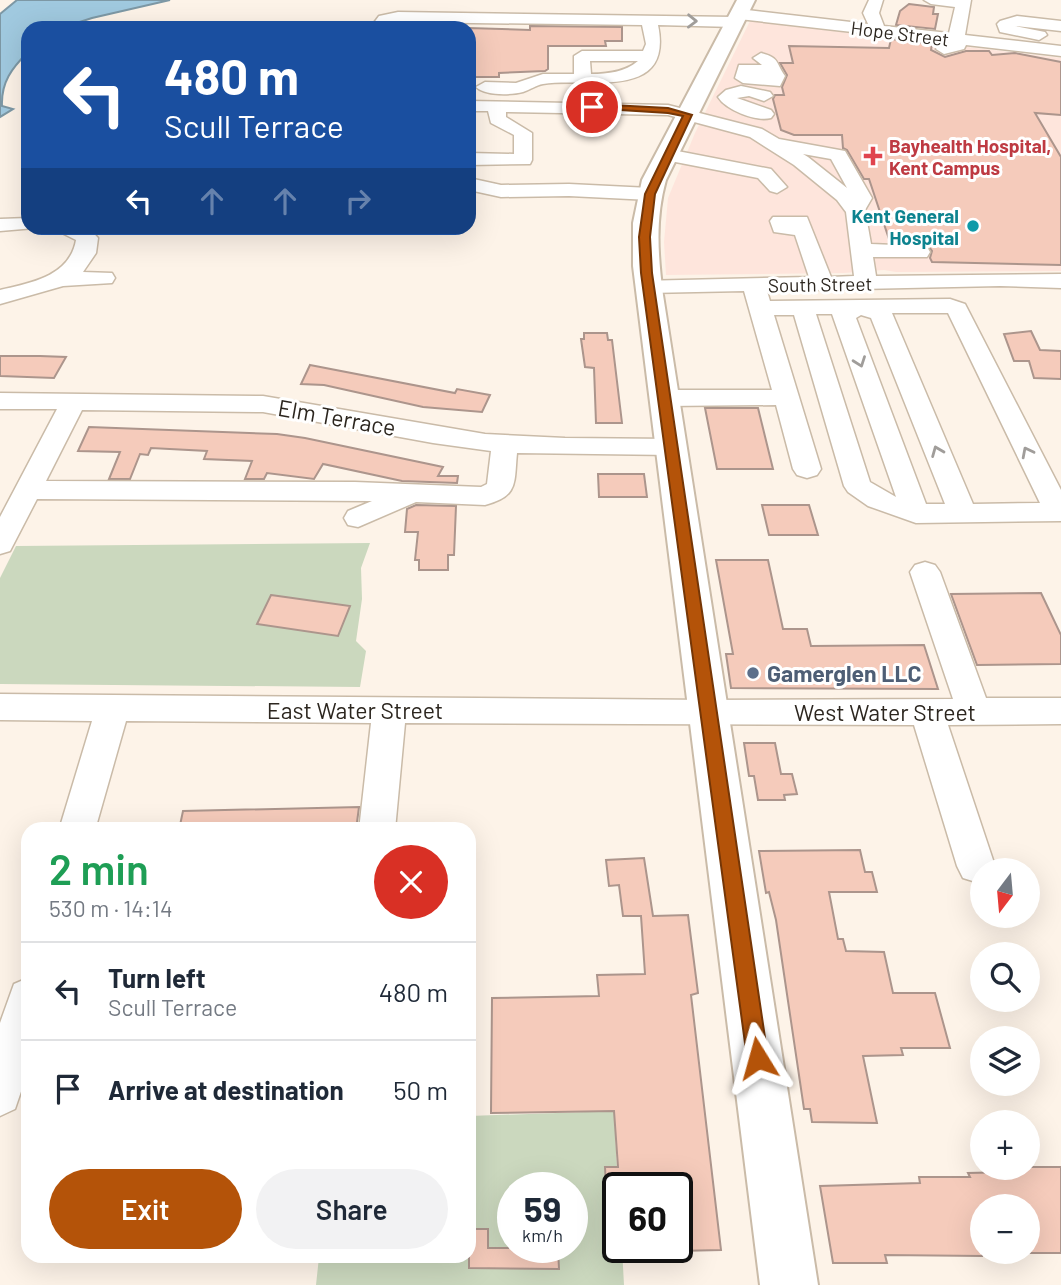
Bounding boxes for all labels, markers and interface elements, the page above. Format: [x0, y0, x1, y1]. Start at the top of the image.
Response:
one-way arrow [686, 14, 697, 29]
street label: Hope Street [849, 16, 951, 50]
text: 480 m [164, 46, 299, 105]
icon: left [49, 49, 140, 140]
pin [562, 77, 622, 137]
icon: arrive [573, 88, 611, 126]
text: Scull Terrace [164, 106, 344, 144]
place label: Bayhealth Hospital, Kent Campus [889, 134, 1051, 179]
marker: Bayhealth Hospital, Kent Campus [863, 146, 883, 166]
icon: left [120, 182, 158, 220]
icon: ahead [193, 182, 231, 220]
icon: ahead [266, 182, 304, 220]
icon: right [339, 182, 377, 220]
place label: Kent General Hospital [851, 204, 959, 249]
marker: Kent General Hospital [965, 218, 981, 234]
street label: South Street [768, 272, 872, 296]
one-way arrow [852, 355, 866, 367]
street label: Elm Terrace [276, 393, 398, 441]
one-way arrow [931, 445, 945, 457]
one-way arrow [1021, 447, 1035, 459]
place label: Gamerglen LLC [767, 659, 921, 687]
marker: Gamerglen LLC [745, 665, 761, 681]
street label: East Water Street [267, 696, 443, 724]
street label: West Water Street [794, 698, 976, 726]
text: 2 min [49, 843, 149, 893]
button: close [374, 845, 448, 919]
north arrow [970, 858, 1040, 928]
map controls [970, 858, 1040, 1264]
text: 530 m · 14:14 [49, 894, 173, 922]
button: search [970, 942, 1040, 1012]
text: Turn left [108, 962, 206, 993]
icon: left [49, 972, 87, 1010]
text: 480 m [379, 976, 448, 1007]
text: Scull Terrace [108, 993, 237, 1021]
position arrow [721, 1021, 795, 1095]
button: layers [970, 1026, 1040, 1096]
icon: arrive [49, 1070, 87, 1108]
text: Arrive at destination [108, 1074, 344, 1105]
text: 50 m [393, 1074, 448, 1105]
button: + [970, 1110, 1040, 1180]
button: Exit [49, 1169, 242, 1249]
button: Share [256, 1169, 448, 1249]
speed limit sign: 60 [602, 1172, 693, 1263]
text: 59 [524, 1187, 561, 1229]
button: − [970, 1194, 1040, 1264]
text: km/h [522, 1224, 563, 1246]

